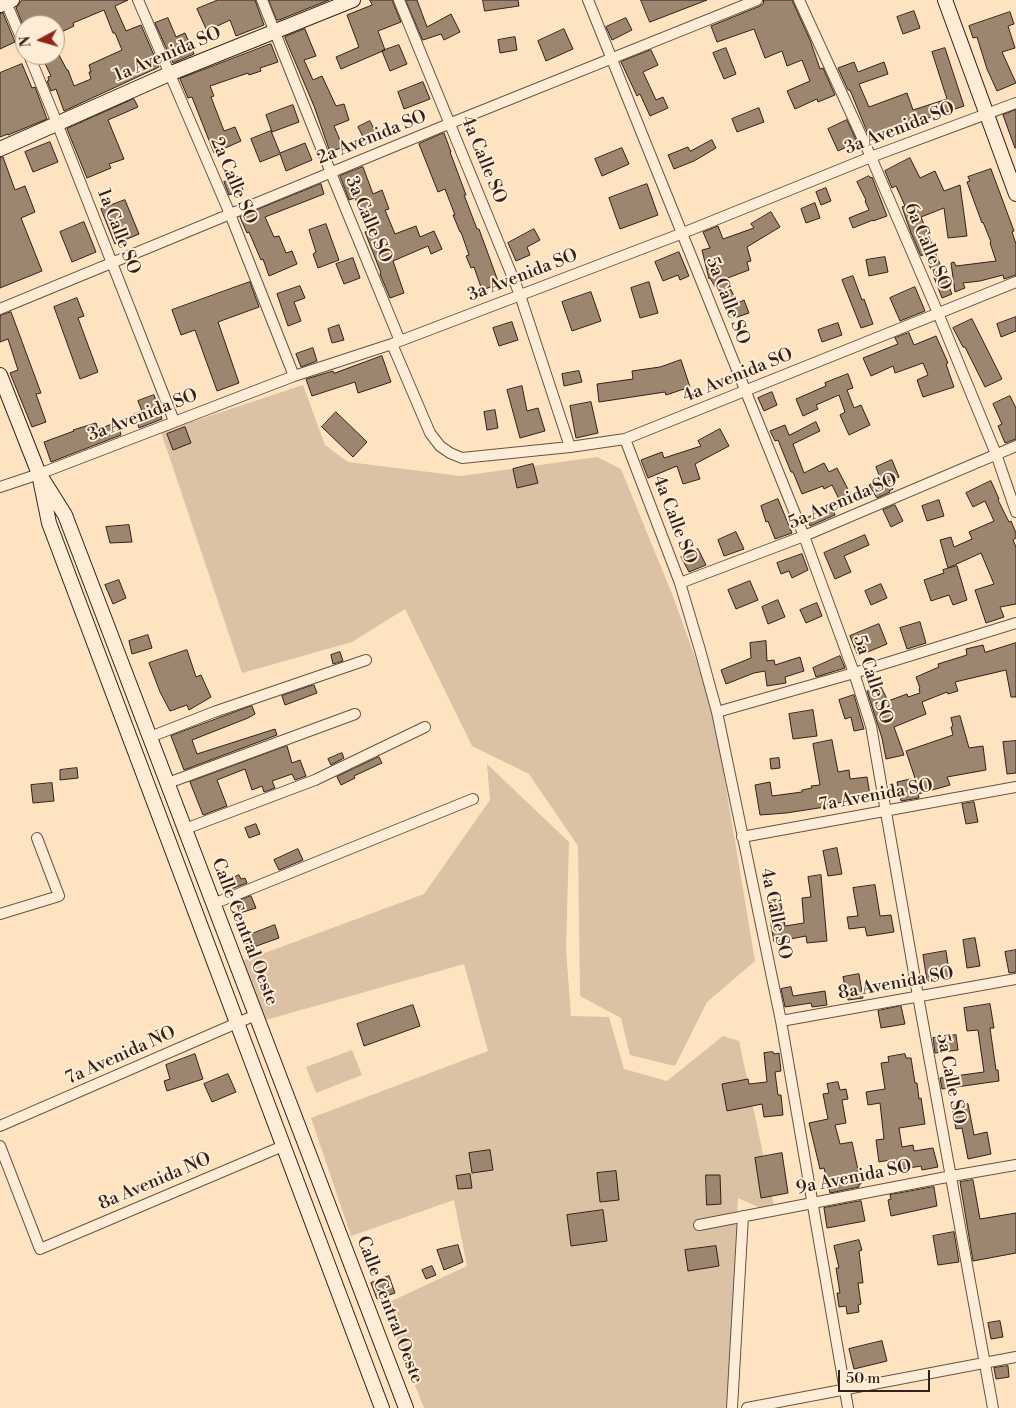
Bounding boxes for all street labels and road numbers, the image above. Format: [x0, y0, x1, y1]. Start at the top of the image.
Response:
street label: 1a Avenida SO [111, 23, 225, 87]
street label: 3a Avenida SO [842, 98, 958, 160]
street label: 2a Avenida SO [314, 106, 430, 170]
street label: 4a Calle SO [456, 113, 510, 207]
street label: 2a Calle SO [205, 134, 261, 228]
street label: 3a Calle SO [340, 173, 396, 267]
street label: 1a Calle SO [92, 186, 144, 278]
street label: 6a Calle SO [899, 200, 955, 294]
street label: 3a Avenida SO [465, 245, 581, 307]
street label: 5a Calle SO [700, 254, 754, 348]
street label: 4a Avenida SO [680, 344, 796, 408]
street label: 3a Avenida SO [85, 385, 201, 447]
street label: 5a Avenida SO [785, 469, 901, 535]
street label: 4a Calle SO [647, 473, 701, 567]
street label: 5a Calle SO [848, 633, 896, 727]
street label: 7a Avenida SO [817, 775, 935, 817]
street label: Calle Central Oeste [206, 855, 282, 1009]
street label: 4a Calle SO [755, 866, 795, 962]
street label: 8a Avenida SO [836, 963, 956, 1005]
street label: 7a Avenida NO [63, 1022, 179, 1090]
street label: 5a Calle SO [931, 1032, 969, 1126]
street label: 8a Avenida NO [96, 1149, 214, 1215]
street label: 9a Avenida SO [794, 1156, 914, 1200]
street label: Calle Central Oeste [351, 1233, 427, 1387]

